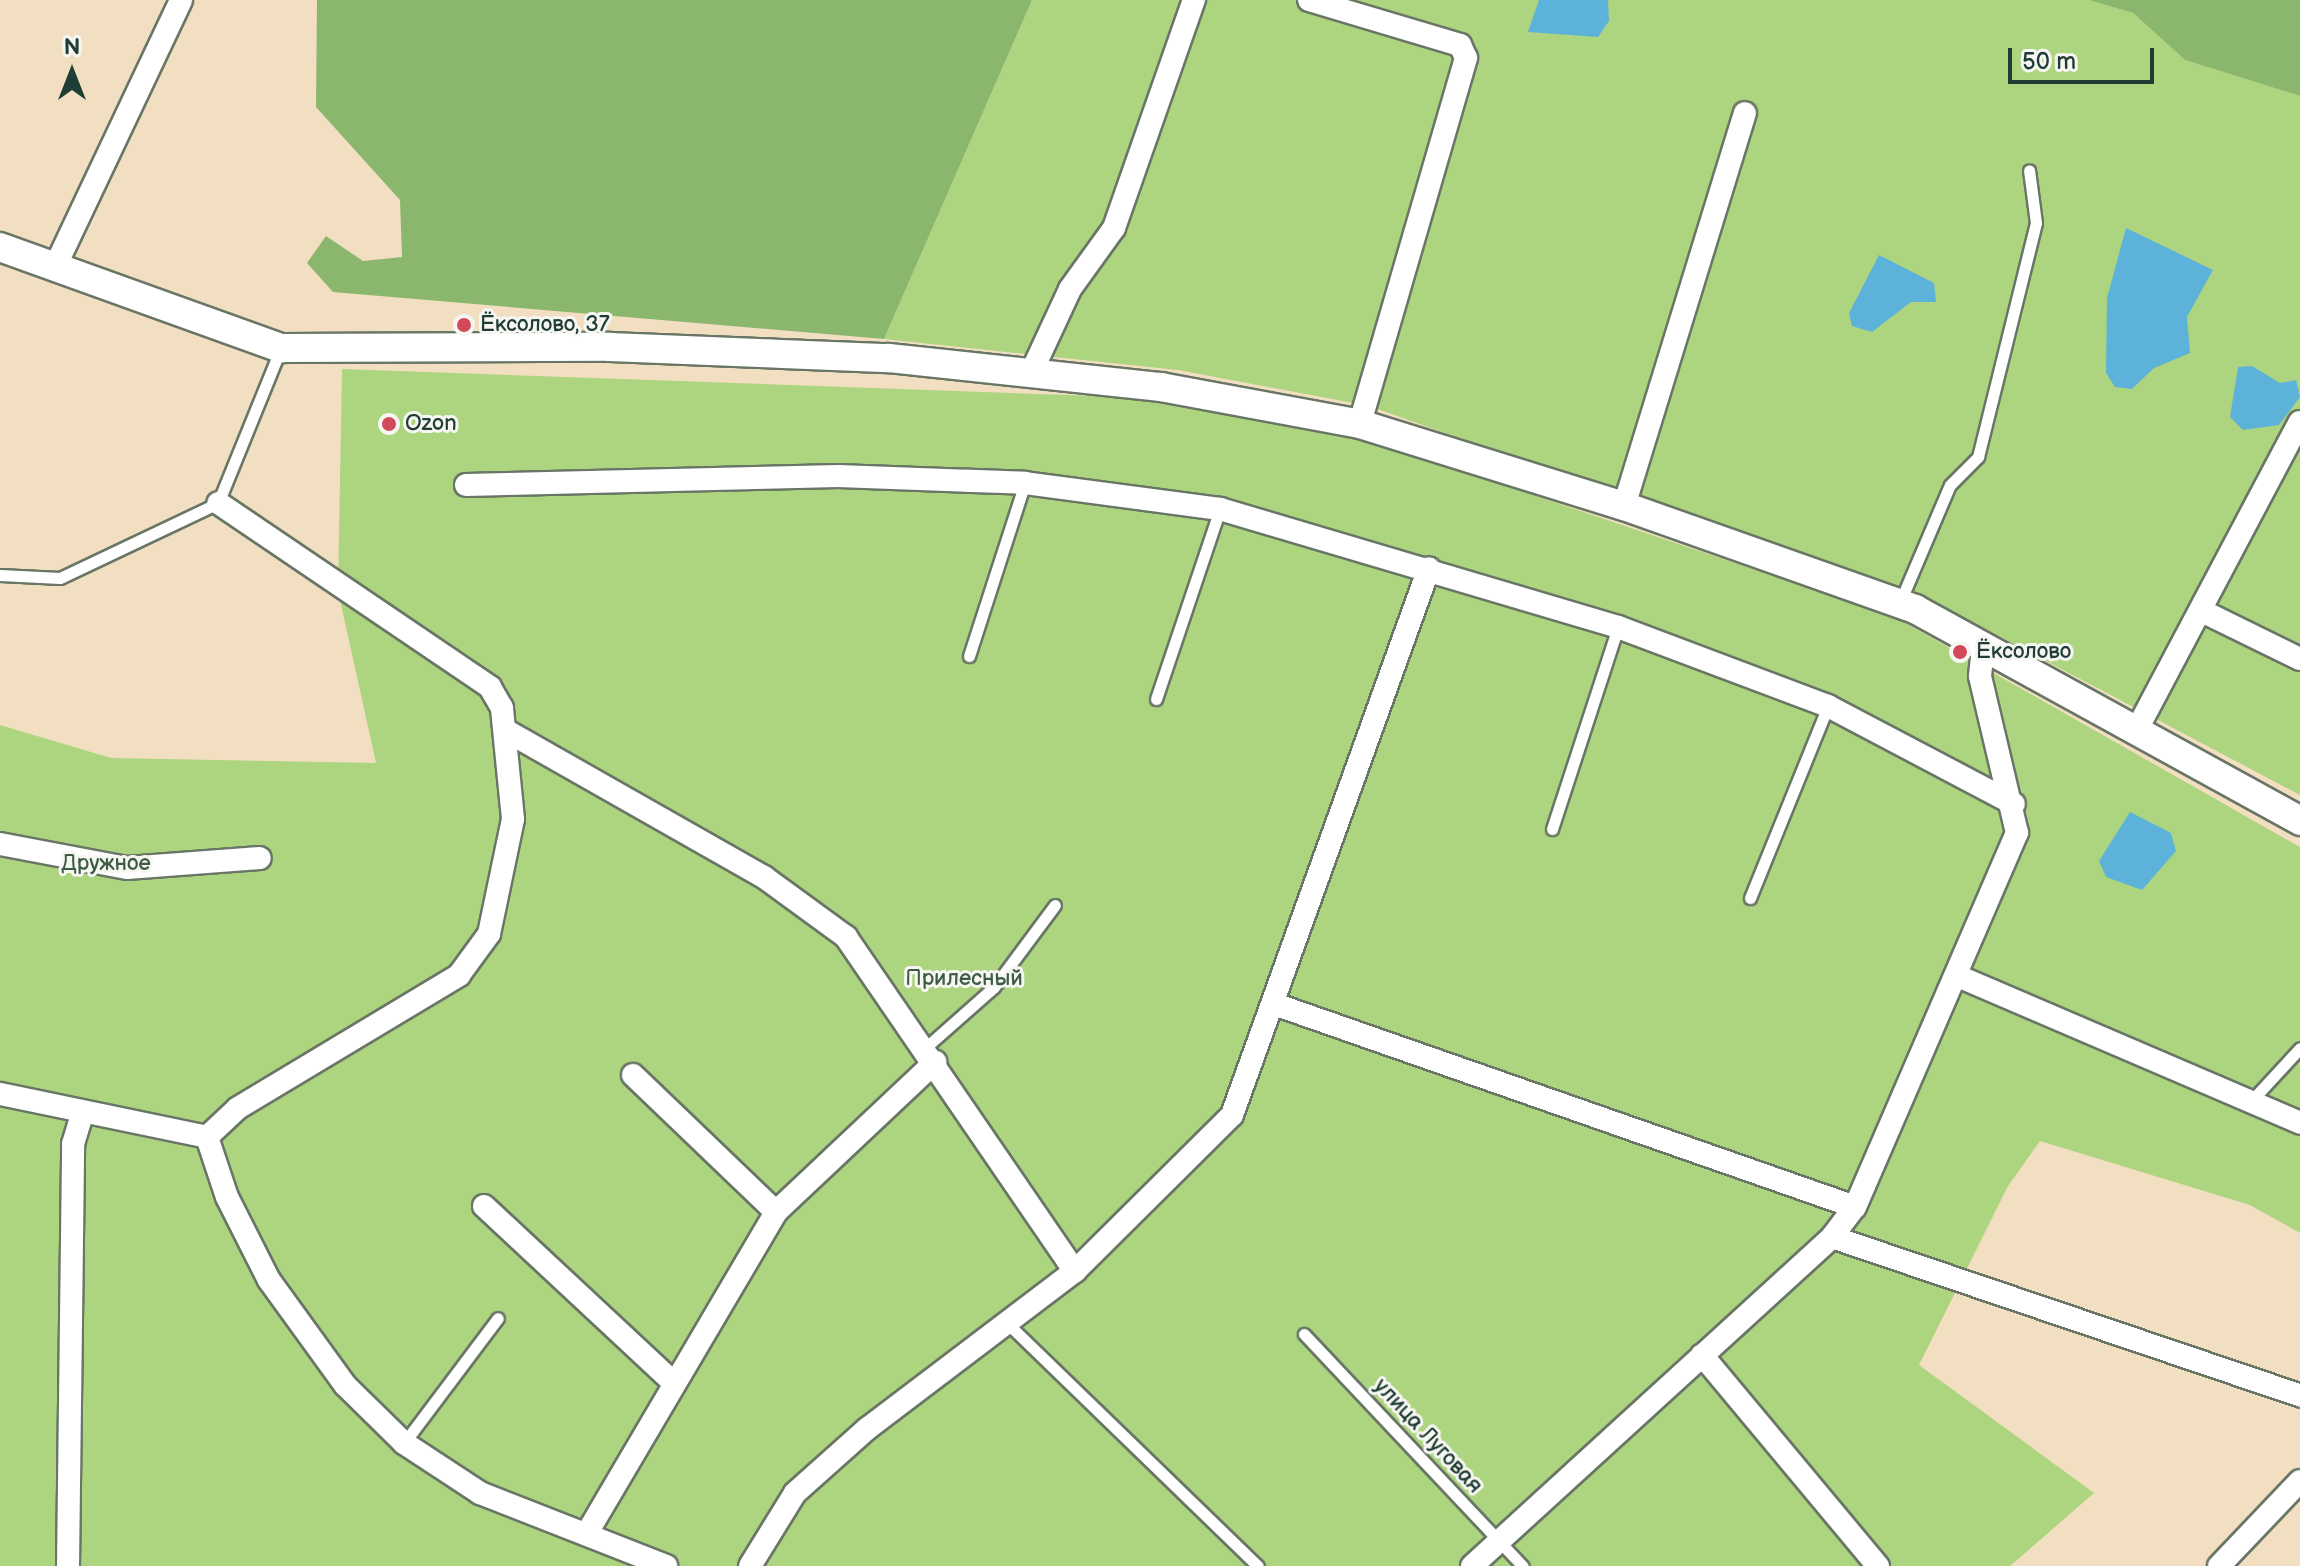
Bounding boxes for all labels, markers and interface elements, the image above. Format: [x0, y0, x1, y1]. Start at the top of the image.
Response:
north arrow [32, 32, 112, 112]
scale bar [2012, 32, 2158, 82]
text: N [64, 34, 80, 61]
text: 50 m [2022, 47, 2076, 76]
place label: Ёксолово, 37 [480, 312, 609, 338]
marker: Ёксолово, 37 [455, 316, 473, 334]
place label: Ozon [405, 411, 457, 437]
marker: Ozon [380, 415, 398, 433]
place label: Ёксолово [1976, 639, 2071, 665]
marker: Ёксолово [1951, 643, 1969, 661]
park label: Дружное [61, 851, 151, 877]
park label: Прилесный [905, 966, 1023, 992]
street label: улица Луговая [1368, 1373, 1488, 1499]

